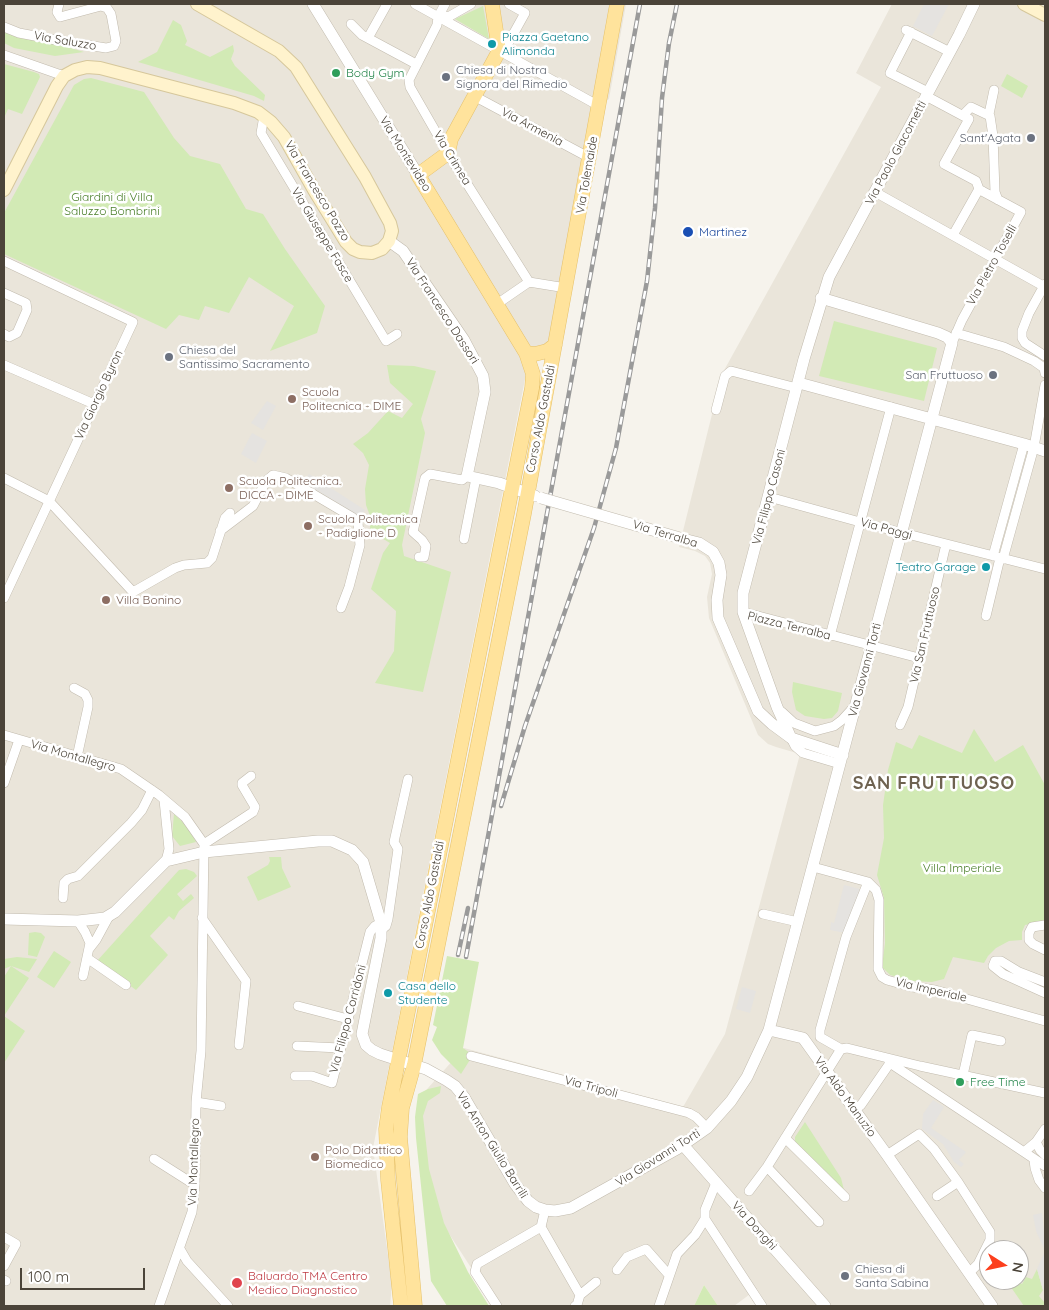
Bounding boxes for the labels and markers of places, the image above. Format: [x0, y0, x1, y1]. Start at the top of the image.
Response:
place label: Piazza Gaetano Alimonda [502, 30, 589, 58]
marker: Piazza Gaetano Alimonda [486, 38, 498, 50]
place label: Chiesa di Nostra Signora del Rimedio [456, 63, 568, 91]
place label: Body Gym [346, 66, 405, 80]
marker: Body Gym [330, 67, 342, 79]
marker: Chiesa di Nostra Signora del Rimedio [440, 71, 452, 83]
place label: Sant'Agata [960, 131, 1021, 145]
marker: Sant'Agata [1025, 132, 1037, 144]
marker: Martinez [681, 225, 695, 239]
place label: Martinez [699, 225, 747, 239]
place label: Chiesa del Santissimo Sacramento [179, 343, 310, 371]
marker: Chiesa del Santissimo Sacramento [163, 351, 175, 363]
place label: San Fruttuoso [906, 368, 983, 382]
marker: San Fruttuoso [987, 369, 999, 381]
place label: Scuola Politecnica - DIME [302, 385, 401, 413]
marker: Scuola Politecnica - DIME [286, 393, 298, 405]
place label: Scuola Politecnica. DICCA - DIME [239, 474, 341, 502]
marker: Scuola Politecnica. DICCA - DIME [223, 482, 235, 494]
place label: Scuola Politecnica - Padiglione D [318, 512, 418, 540]
marker: Scuola Politecnica - Padiglione D [302, 520, 314, 532]
place label: Teatro Garage [896, 560, 976, 574]
marker: Teatro Garage [980, 561, 992, 573]
place label: Villa Bonino [116, 593, 181, 607]
marker: Villa Bonino [100, 594, 112, 606]
place label: Casa dello Studente [398, 979, 456, 1007]
marker: Casa dello Studente [382, 987, 394, 999]
place label: Free Time [970, 1075, 1025, 1089]
marker: Free Time [954, 1076, 966, 1088]
place label: Polo Didattico Biomedico [325, 1143, 402, 1171]
marker: Polo Didattico Biomedico [309, 1151, 321, 1163]
place label: Chiesa di Santa Sabina [855, 1262, 929, 1290]
place label: Baluardo TMA Centro Medico Diagnostico [248, 1269, 367, 1297]
marker: Chiesa di Santa Sabina [839, 1270, 851, 1282]
marker: Baluardo TMA Centro Medico Diagnostico [230, 1276, 244, 1290]

